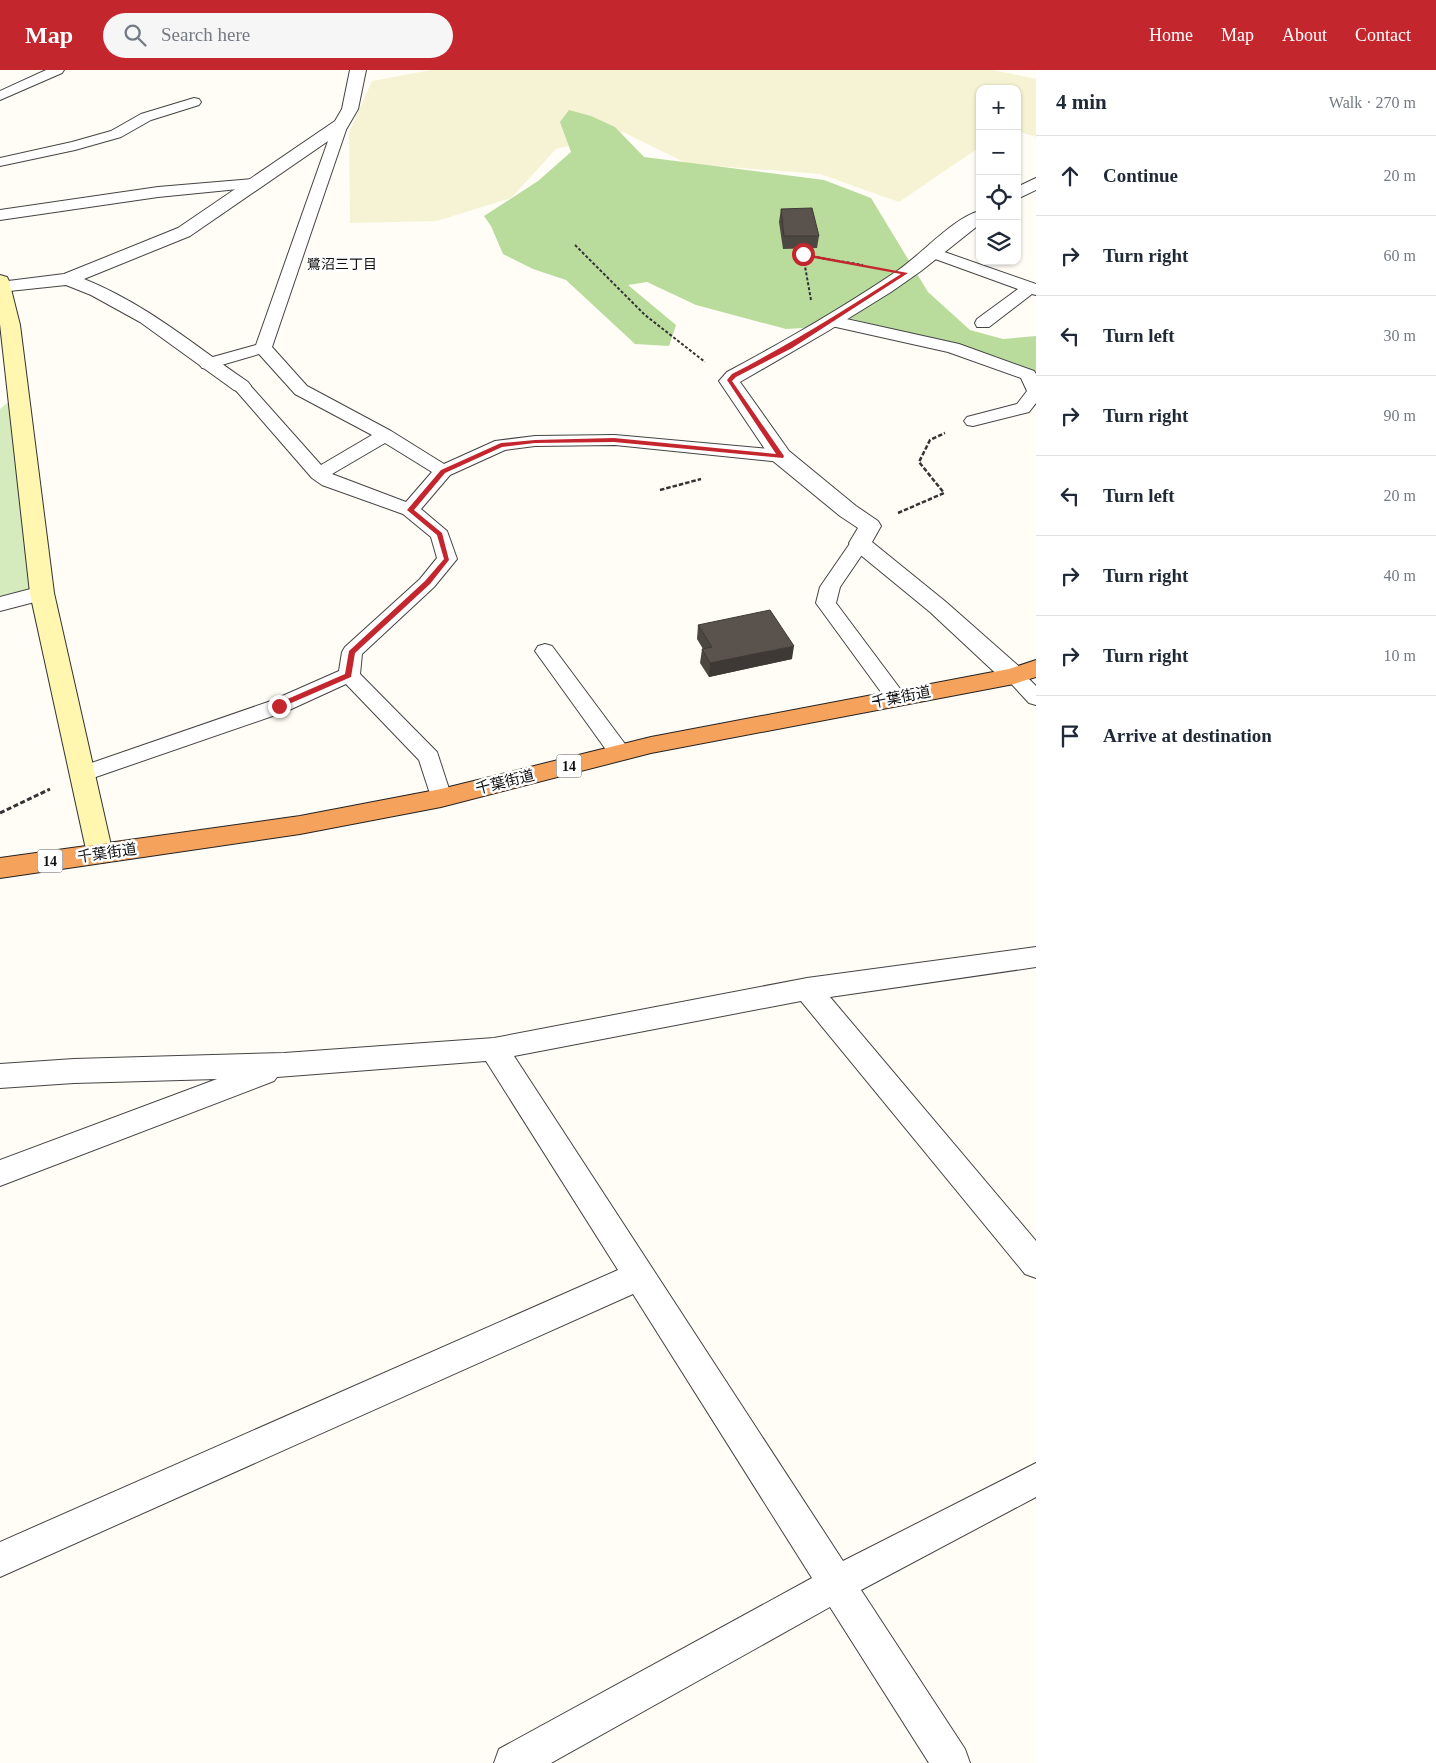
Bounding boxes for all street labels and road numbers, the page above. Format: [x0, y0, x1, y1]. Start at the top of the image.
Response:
street label: 千葉街道 [870, 683, 932, 711]
road number: 14 [556, 754, 582, 778]
street label: 千葉街道 [474, 767, 536, 797]
street label: 千葉街道 [76, 841, 138, 865]
road number: 14 [38, 849, 62, 872]

